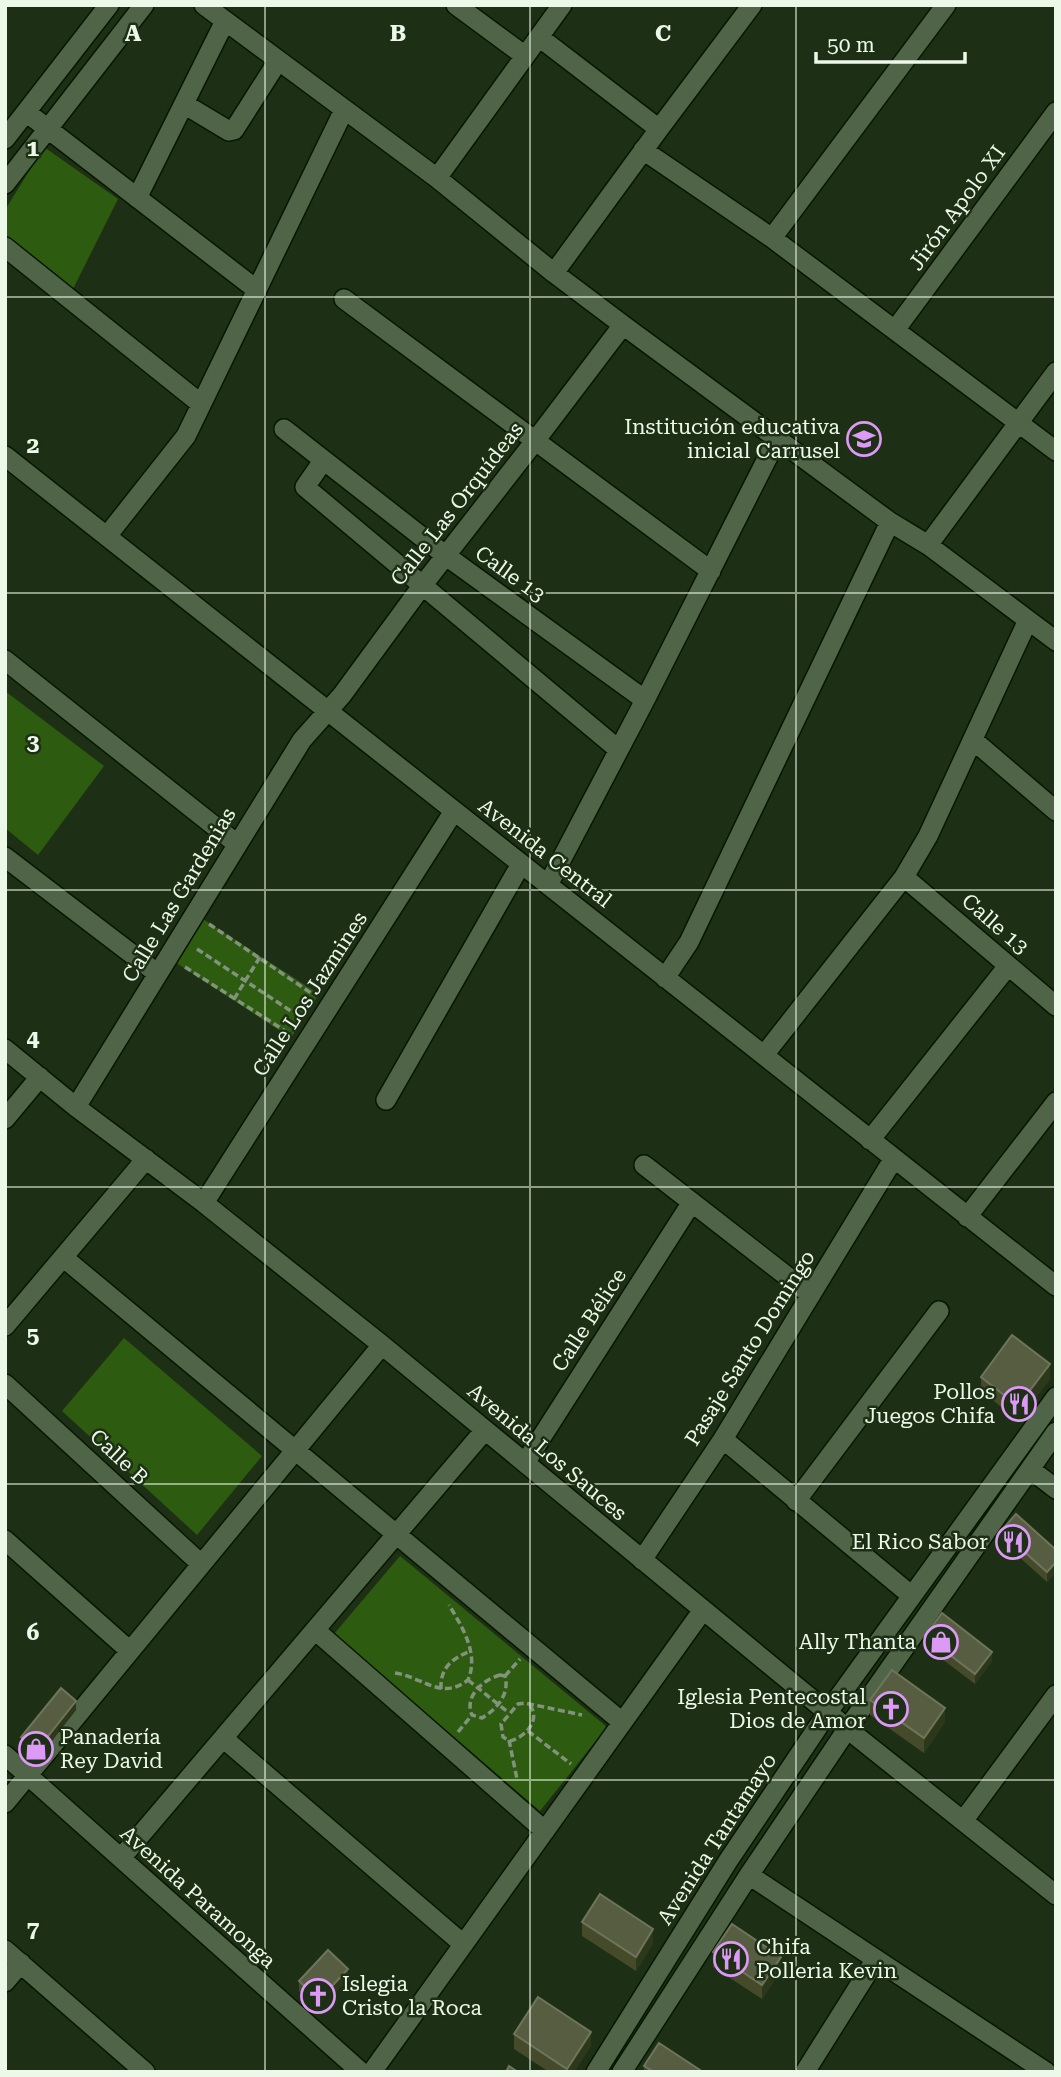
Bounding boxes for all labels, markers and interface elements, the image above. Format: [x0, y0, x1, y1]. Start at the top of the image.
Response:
text: A [125, 20, 142, 47]
text: B [390, 20, 406, 47]
text: C [655, 20, 671, 47]
scale bar [816, 21, 965, 65]
text: 50 m [827, 33, 875, 57]
text: 1 [27, 135, 40, 162]
street label: Jirón Apolo XI [904, 141, 1010, 275]
place label: Institución educativa inicial Carrusel [624, 415, 841, 463]
street label: Calle Las Orquídeas [386, 418, 528, 590]
school or university icon: Institución educativa inicial Carrusel [845, 420, 883, 458]
text: 2 [27, 432, 39, 459]
street label: Calle 13 [471, 541, 549, 607]
text: 3 [27, 729, 40, 756]
street label: Avenida Central [474, 794, 617, 913]
street label: Calle Las Gardenias [117, 803, 241, 987]
street label: Calle 13 [957, 889, 1033, 959]
street label: Calle Los Jazmines [248, 907, 372, 1081]
text: 4 [27, 1025, 40, 1052]
street label: Pasaje Santo Domingo [680, 1246, 820, 1450]
street label: Calle Bélice [547, 1264, 631, 1376]
text: 5 [27, 1322, 40, 1349]
street label: Avenida Los Sauces [463, 1379, 631, 1525]
place label: Pollos Juegos Chifa [865, 1380, 996, 1428]
restaurant icon: Pollos Juegos Chifa [1000, 1385, 1038, 1423]
street label: Calle B [85, 1424, 153, 1490]
restaurant icon: El Rico Sabor [994, 1523, 1032, 1561]
place label: El Rico Sabor [852, 1530, 988, 1554]
text: 6 [27, 1619, 40, 1646]
shop icon: Ally Thanta [922, 1623, 960, 1661]
place label: Ally Thanta [799, 1630, 917, 1654]
place label: Iglesia Pentecostal Dios de Amor [677, 1685, 866, 1733]
church icon: Iglesia Pentecostal Dios de Amor [872, 1690, 910, 1728]
place label: Panadería Rey David [60, 1725, 163, 1773]
shop icon: Panadería Rey David [17, 1730, 55, 1768]
street label: Avenida Tantamayo [653, 1749, 781, 1929]
street label: Avenida Paramonga [115, 1821, 281, 1973]
text: 7 [27, 1916, 40, 1943]
place label: Chifa Polleria Kevin [756, 1935, 898, 1983]
restaurant icon: Chifa Polleria Kevin [712, 1940, 750, 1978]
place label: Islegia Cristo la Roca [342, 1972, 482, 2020]
church icon: Islegia Cristo la Roca [299, 1977, 337, 2015]

